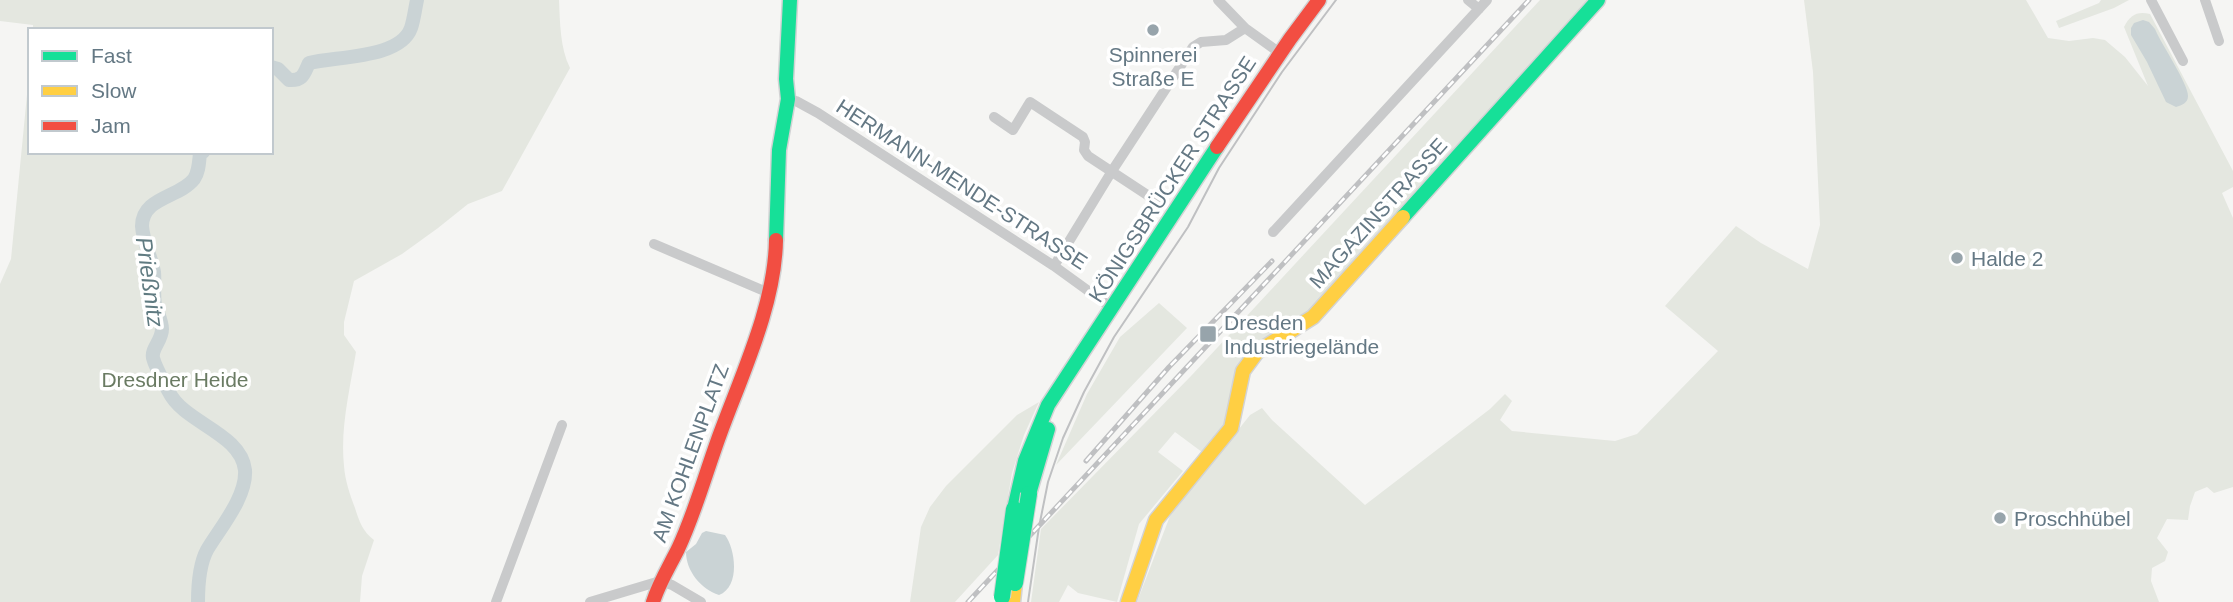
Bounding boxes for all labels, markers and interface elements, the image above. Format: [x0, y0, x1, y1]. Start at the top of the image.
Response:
marker: Spinnerei Straße E [1145, 22, 1161, 38]
legend [28, 28, 273, 154]
place label: Spinnerei Straße E [1109, 43, 1197, 90]
text: Fast [91, 44, 132, 67]
street label: KÖNIGSBRÜCKER STRASSE [1084, 52, 1260, 306]
text: Slow [91, 79, 137, 102]
street label: HERMANN-MENDE-STRASSE [832, 94, 1092, 274]
text: Jam [91, 114, 131, 137]
street label: MAGAZINSTRASSE [1305, 133, 1451, 293]
water label: Prießnitz [131, 235, 169, 329]
place label: Halde 2 [1971, 247, 2043, 270]
marker: Halde 2 [1949, 250, 1965, 266]
place label: Dresden Industriegelände [1224, 311, 1379, 358]
marker: Dresden Industriegelände [1198, 324, 1218, 344]
street label: AM KOHLENPLATZ [647, 361, 733, 545]
park label: Dresdner Heide [101, 368, 249, 391]
place label: Proschhübel [2014, 507, 2131, 530]
marker: Proschhübel [1992, 510, 2008, 526]

